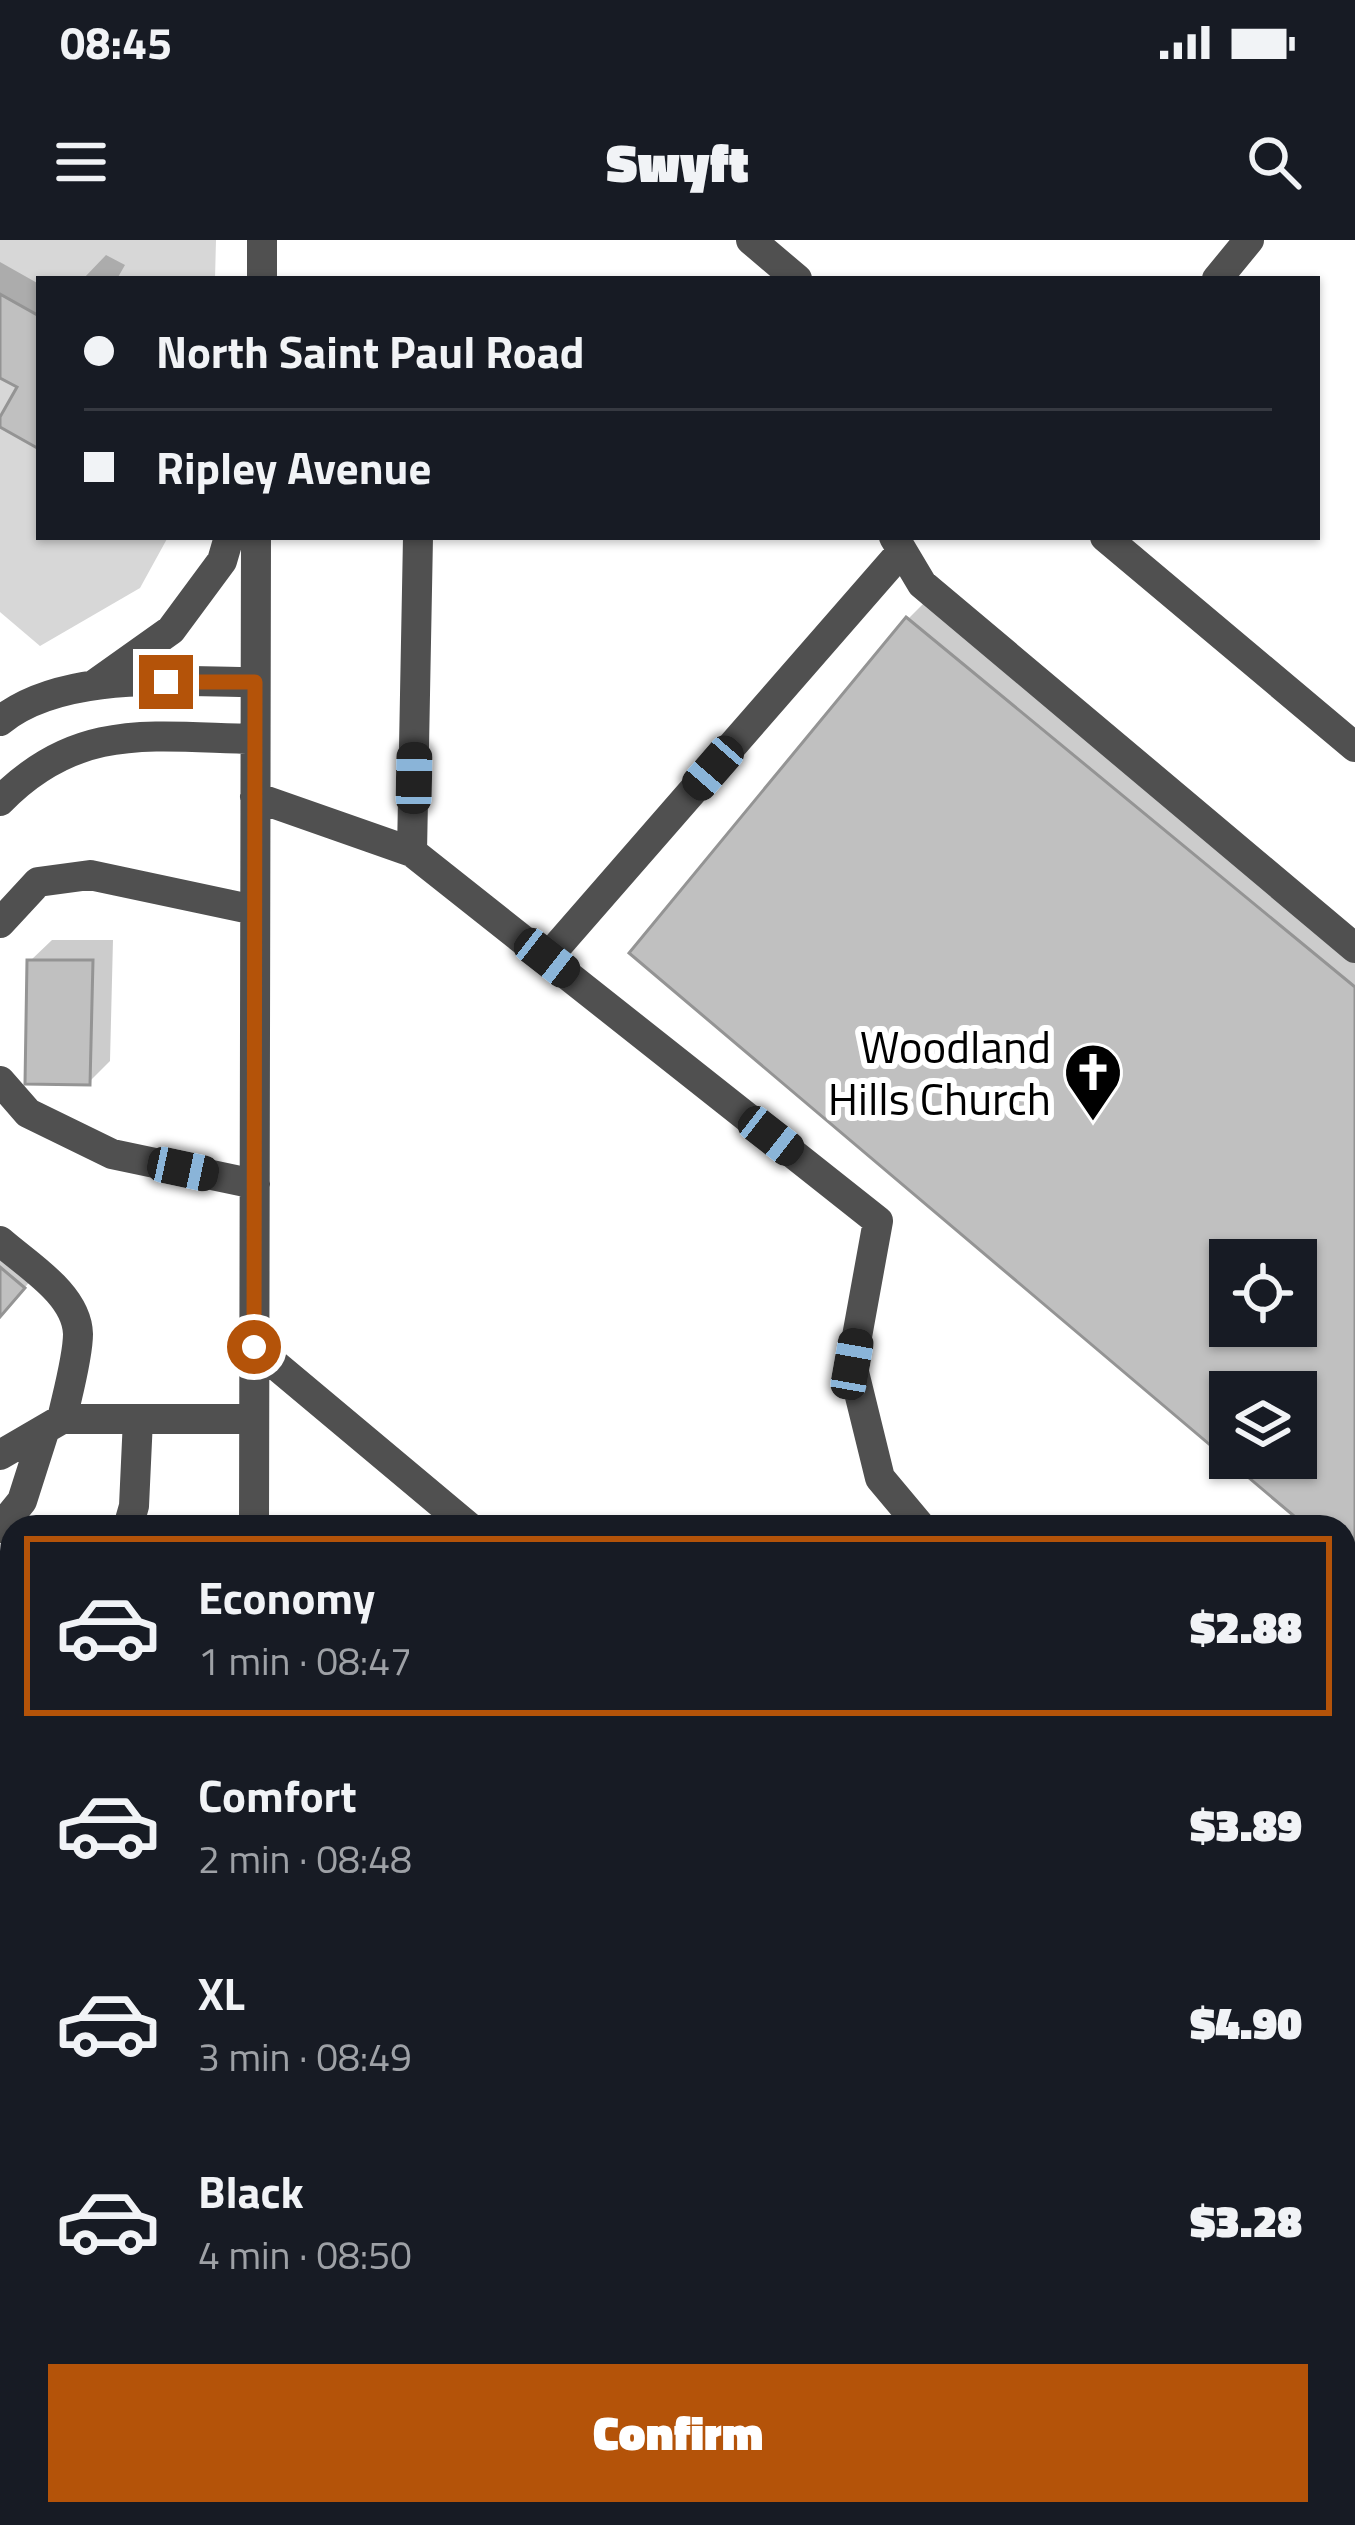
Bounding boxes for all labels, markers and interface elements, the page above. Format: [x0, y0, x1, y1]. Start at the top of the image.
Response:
text: 08:45 [60, 8, 172, 76]
text: Swyft [606, 121, 749, 203]
icon: menu [48, 129, 114, 195]
icon: search [1241, 129, 1307, 195]
text: North Saint Paul Road [156, 317, 584, 385]
text: Ripley Avenue [156, 433, 431, 501]
route end [139, 655, 193, 709]
car [676, 729, 750, 807]
car [395, 742, 433, 814]
car [508, 922, 586, 994]
place label: Woodland Hills Church [828, 1012, 1051, 1132]
church icon: Woodland Hills Church [1062, 1041, 1124, 1123]
car [732, 1100, 810, 1172]
car [144, 1144, 222, 1194]
map controls [1209, 1239, 1317, 1479]
button: locate [1209, 1239, 1317, 1347]
route start [227, 1320, 281, 1374]
car [828, 1325, 876, 1403]
button: layers [1209, 1371, 1317, 1479]
text: Economy [198, 1563, 375, 1631]
icon: car [54, 1572, 162, 1680]
text: $2.88 [1190, 1592, 1302, 1660]
text: 1 min · 08:47 [198, 1631, 412, 1690]
text: Comfort [198, 1761, 357, 1829]
icon: car [54, 1770, 162, 1878]
text: $3.89 [1190, 1790, 1302, 1858]
text: 2 min · 08:48 [198, 1829, 412, 1888]
text: XL [198, 1959, 245, 2027]
icon: car [54, 1968, 162, 2076]
text: $4.90 [1190, 1988, 1302, 2056]
text: 3 min · 08:49 [198, 2027, 412, 2086]
text: Black [198, 2157, 304, 2225]
icon: car [54, 2166, 162, 2274]
text: $3.28 [1190, 2186, 1302, 2254]
text: 4 min · 08:50 [198, 2225, 412, 2284]
button: Confirm [48, 2364, 1308, 2502]

